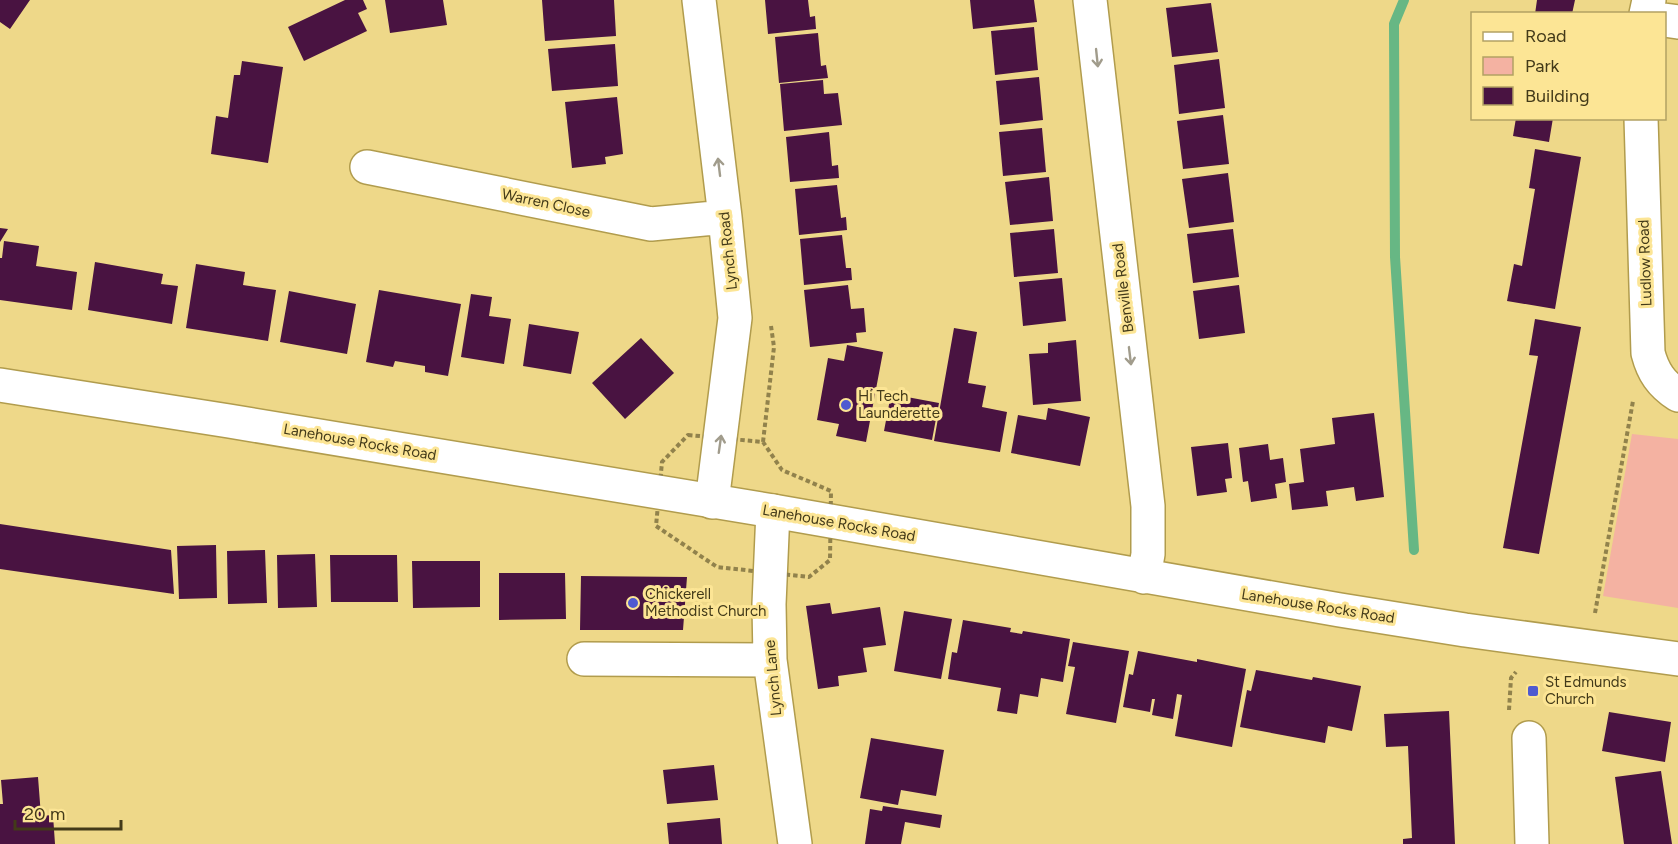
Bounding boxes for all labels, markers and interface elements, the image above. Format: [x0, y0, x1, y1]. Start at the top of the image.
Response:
legend [1471, 12, 1666, 120]
text: Road [1525, 25, 1566, 47]
one-way arrow [1091, 48, 1102, 68]
text: Park [1525, 55, 1560, 77]
text: Building [1525, 85, 1590, 107]
one-way arrow [713, 157, 724, 177]
street label: Warren Close [500, 185, 592, 221]
street label: Lynch Road [715, 211, 741, 291]
street label: Ludlow Road [1634, 219, 1656, 307]
street label: Benville Road [1109, 242, 1137, 334]
one-way arrow [1125, 346, 1136, 366]
place label: Hi Tech Launderette [858, 387, 940, 422]
marker: Hi Tech Launderette [839, 398, 853, 412]
street label: Lanehouse Rocks Road [282, 420, 438, 464]
one-way arrow [715, 434, 726, 454]
street label: Lanehouse Rocks Road [761, 501, 917, 545]
place label: Chickerell Methodist Church [645, 585, 766, 620]
street label: Lanehouse Rocks Road [1240, 585, 1396, 627]
marker: Chickerell Methodist Church [626, 596, 640, 610]
street label: Lynch Lane [761, 639, 785, 717]
place label: St Edmunds Church [1545, 673, 1627, 708]
marker: St Edmunds Church [1526, 684, 1540, 698]
scale bar [15, 793, 122, 831]
text: 20 m [24, 803, 65, 825]

